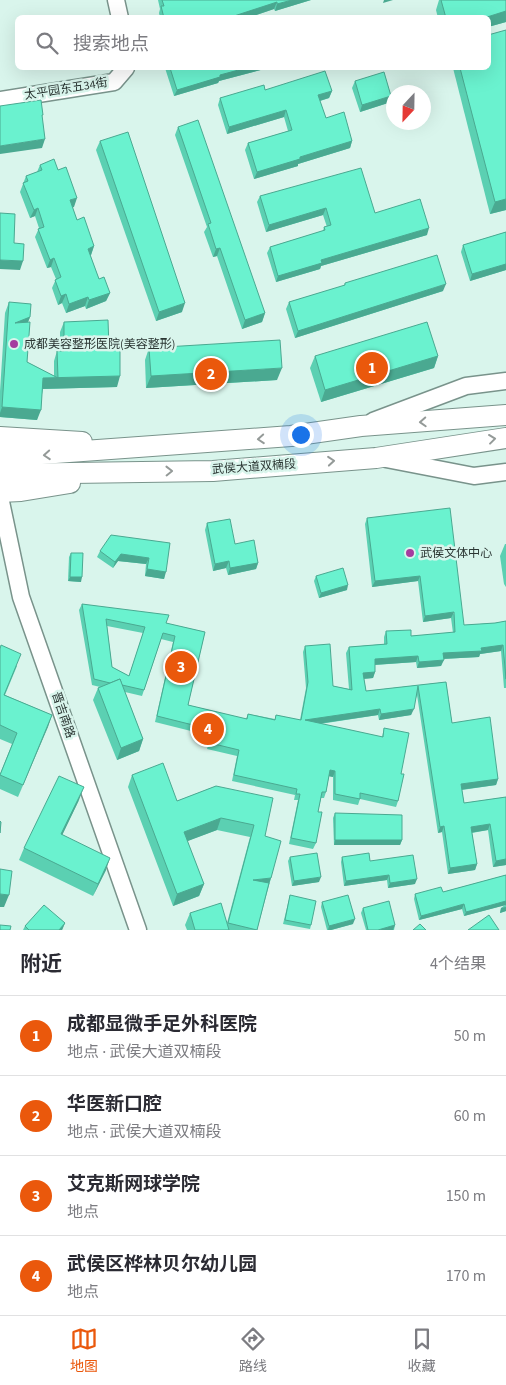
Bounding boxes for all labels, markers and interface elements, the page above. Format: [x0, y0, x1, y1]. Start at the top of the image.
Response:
search box [15, 15, 491, 70]
icon: search [33, 29, 61, 57]
text: 搜索地点 [73, 31, 149, 58]
street label: 太平园东五34街 [23, 74, 109, 104]
north arrow [386, 85, 431, 130]
place label: 成都美容整形医院(美容整形) [24, 336, 175, 353]
marker: 成都美容整形医院(美容整形) [8, 338, 20, 350]
pin: 1 [356, 349, 388, 387]
pin: 2 [195, 355, 227, 393]
one-way arrow [418, 417, 426, 428]
your location [288, 422, 314, 448]
one-way arrow [257, 433, 265, 444]
one-way arrow [488, 434, 496, 445]
one-way arrow [42, 449, 50, 460]
street label: 武侯大道双楠段 [212, 456, 296, 478]
one-way arrow [327, 456, 335, 467]
one-way arrow [166, 466, 173, 476]
place label: 武侯文体中心 [420, 545, 492, 562]
marker: 武侯文体中心 [404, 547, 416, 559]
pin: 3 [165, 648, 197, 686]
street label: 晋吉南路 [47, 690, 79, 740]
pin: 4 [192, 710, 224, 748]
text: 附近 [20, 949, 62, 979]
text: 4个结果 [430, 953, 486, 975]
text: 成都显微手足外科医院 [67, 1011, 257, 1038]
text: 1 [32, 1025, 40, 1047]
text: 50 m [454, 1025, 486, 1047]
text: 地点 · 武侯大道双楠段 [67, 1041, 221, 1063]
text: 华医新口腔 [67, 1091, 162, 1118]
text: 2 [32, 1105, 40, 1127]
text: 60 m [454, 1105, 486, 1127]
text: 地点 · 武侯大道双楠段 [67, 1121, 221, 1143]
text: 艾克斯网球学院 [67, 1171, 200, 1198]
text: 3 [32, 1185, 40, 1207]
text: 150 m [446, 1185, 486, 1207]
text: 地点 [67, 1201, 99, 1223]
text: 武侯区桦林贝尔幼儿园 [67, 1251, 257, 1278]
text: 4 [32, 1265, 40, 1287]
text: 170 m [446, 1265, 486, 1287]
text: 地点 [67, 1281, 99, 1303]
tab: 地图 [70, 1325, 98, 1377]
tab: 路线 [239, 1325, 267, 1377]
tab: 收藏 [408, 1325, 436, 1377]

